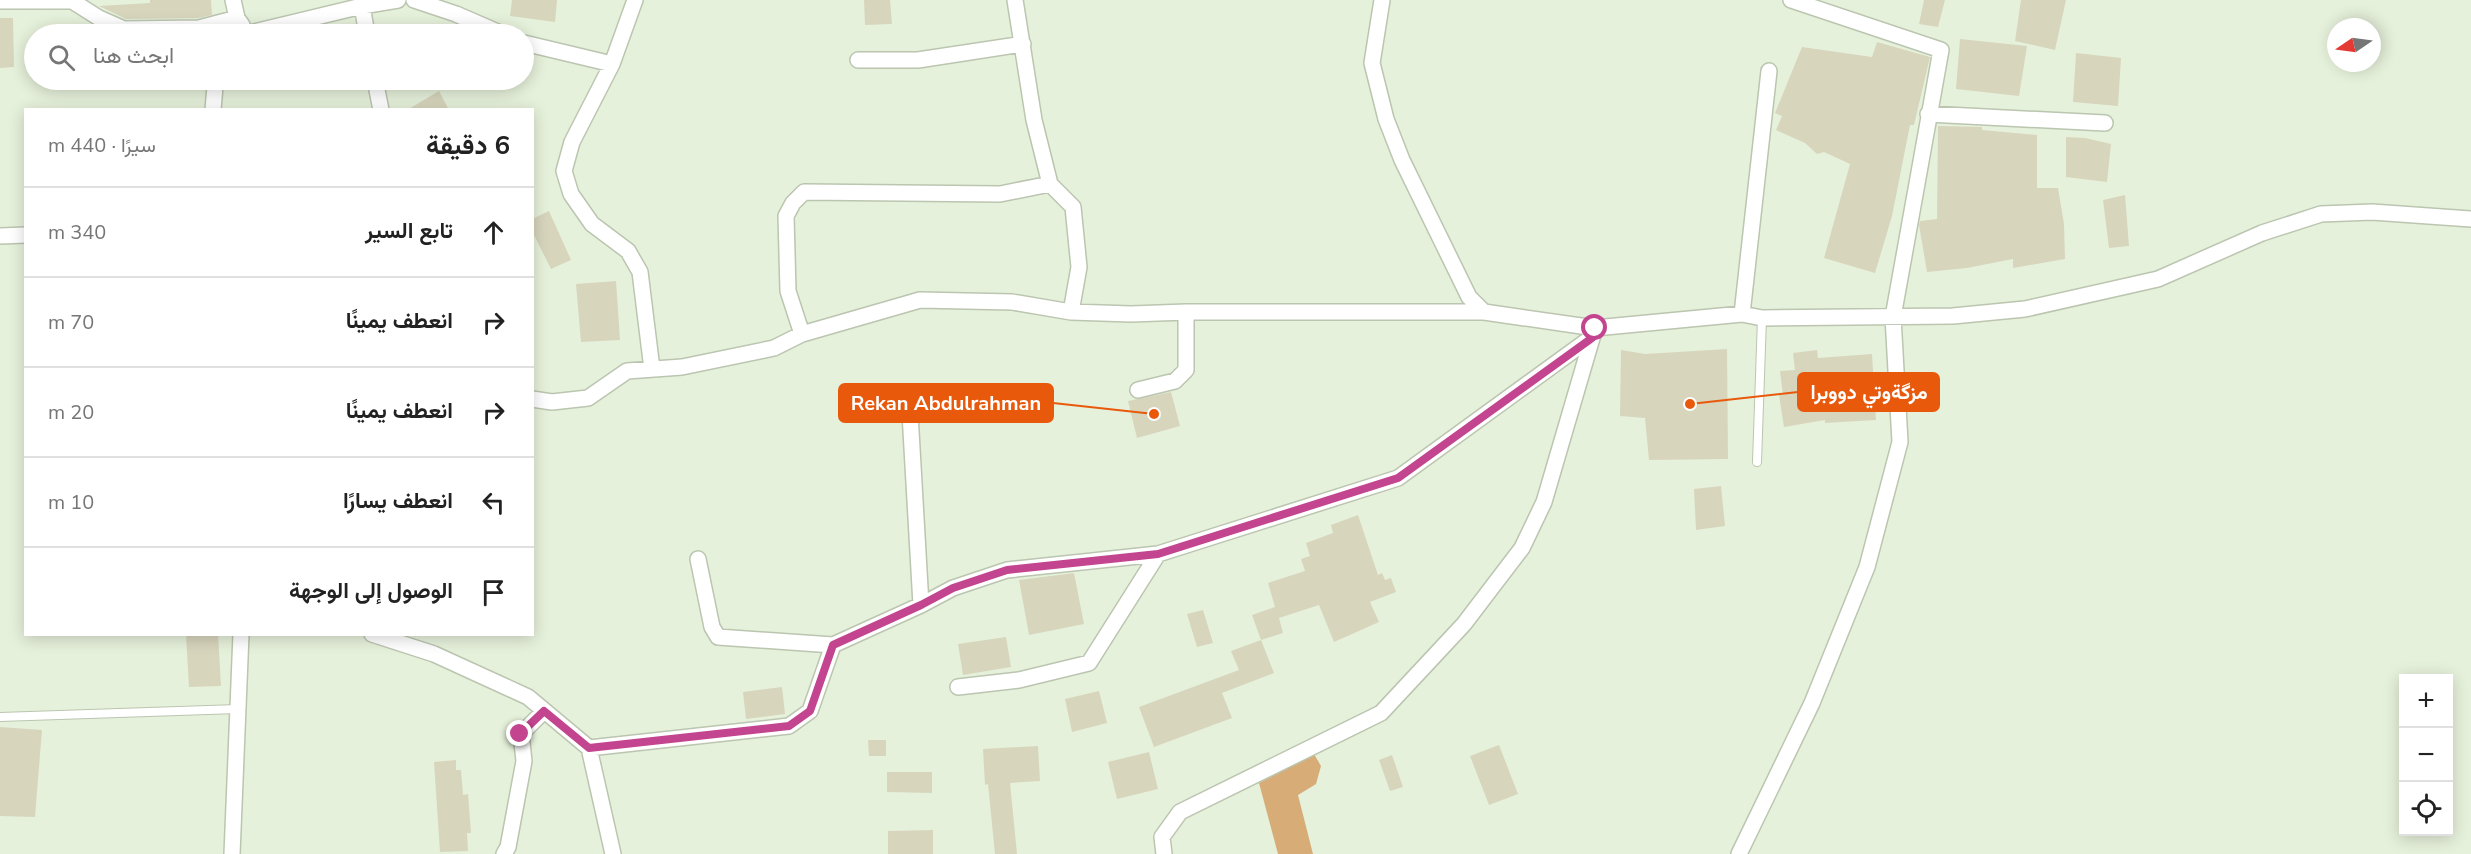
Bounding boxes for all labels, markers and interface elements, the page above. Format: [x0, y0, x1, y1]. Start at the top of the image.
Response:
north arrow [2327, 18, 2381, 72]
search box [24, 24, 534, 90]
icon: search [45, 41, 78, 74]
text: ابحث هنا [93, 41, 174, 71]
text: 6 دقيقة [426, 128, 510, 163]
text: سيرًا · 440 m [48, 132, 156, 159]
text: تابع السير [365, 216, 453, 246]
icon: ahead [477, 216, 510, 249]
text: 340 m [48, 219, 106, 246]
text: انعطف يمينًا [346, 306, 453, 336]
icon: right [477, 306, 510, 339]
text: 70 m [48, 309, 94, 336]
route start [1581, 314, 1607, 340]
callout: مزگةوتي دووبرا [1798, 373, 1939, 411]
text: مزگةوتي دووبرا [1810, 379, 1928, 409]
callout: Rekan Abdulrahman [839, 384, 1053, 422]
text: Rekan Abdulrahman [851, 390, 1041, 417]
text: انعطف يمينًا [346, 396, 453, 426]
icon: right [477, 396, 510, 429]
text: 20 m [48, 399, 94, 426]
text: انعطف يسارًا [343, 486, 453, 516]
icon: left [477, 486, 510, 519]
text: 10 m [48, 489, 94, 516]
text: الوصول إلى الوجهة [289, 576, 453, 606]
icon: arrive [477, 576, 510, 609]
map controls [2399, 674, 2453, 836]
button: + [2399, 674, 2453, 728]
route end [506, 720, 532, 746]
button: − [2399, 728, 2453, 782]
button: locate [2399, 782, 2453, 836]

